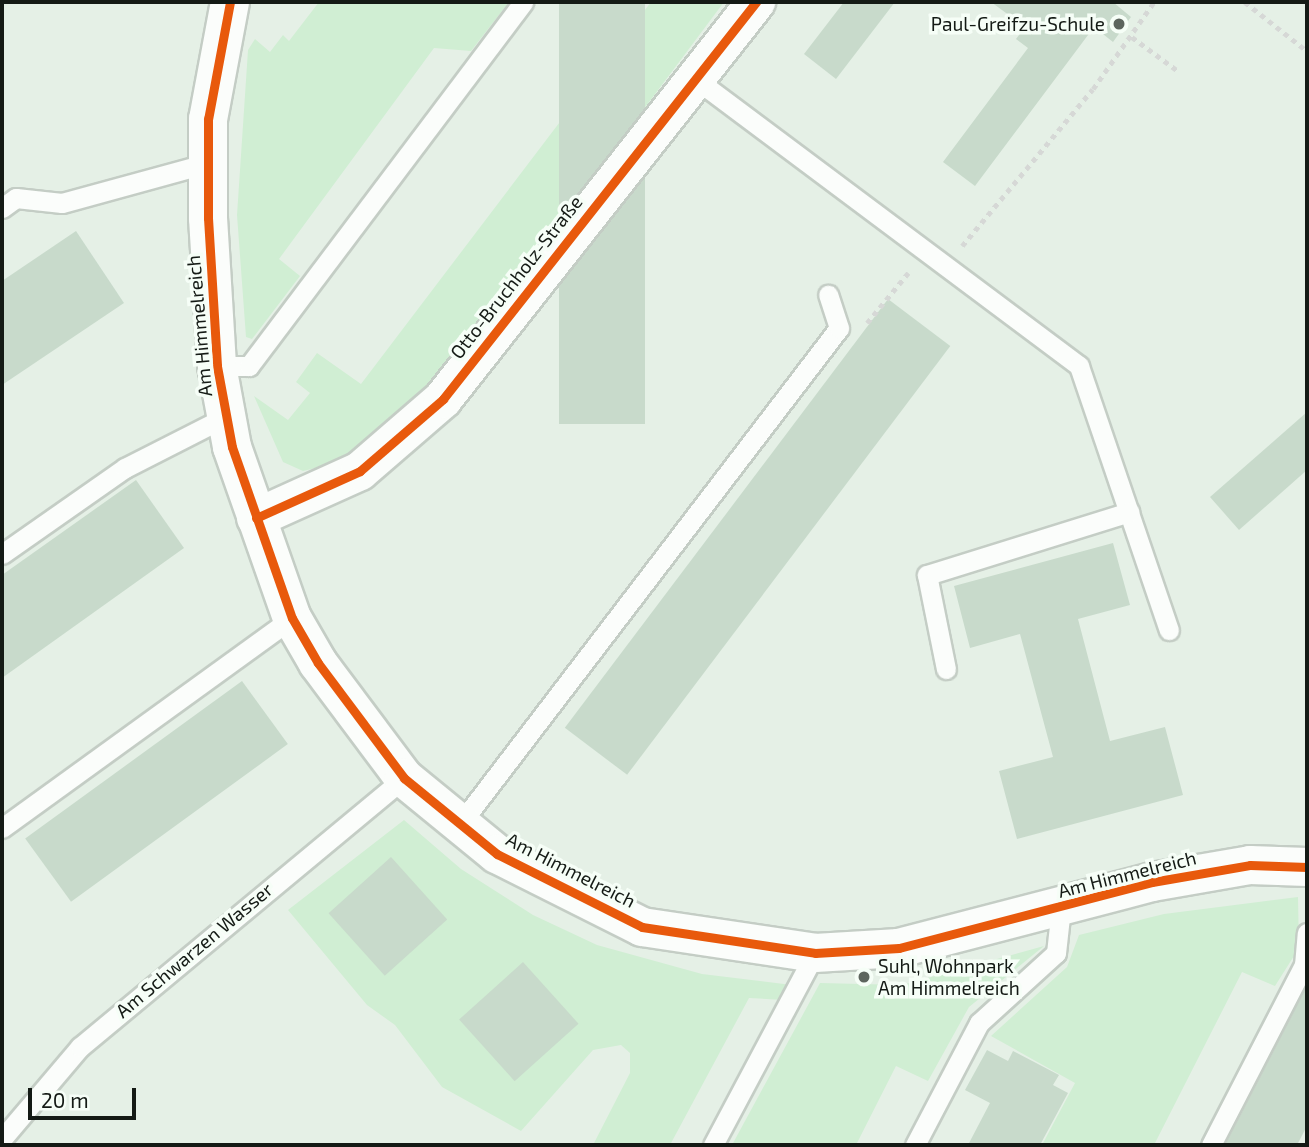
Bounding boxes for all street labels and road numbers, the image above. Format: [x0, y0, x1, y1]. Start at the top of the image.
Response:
street label: Otto-Bruchholz-Straße [445, 191, 587, 363]
street label: Am Himmelreich [181, 254, 217, 398]
street label: Am Himmelreich [503, 828, 639, 912]
street label: Am Himmelreich [1055, 846, 1199, 902]
street label: Am Schwarzen Wasser [111, 878, 277, 1022]

